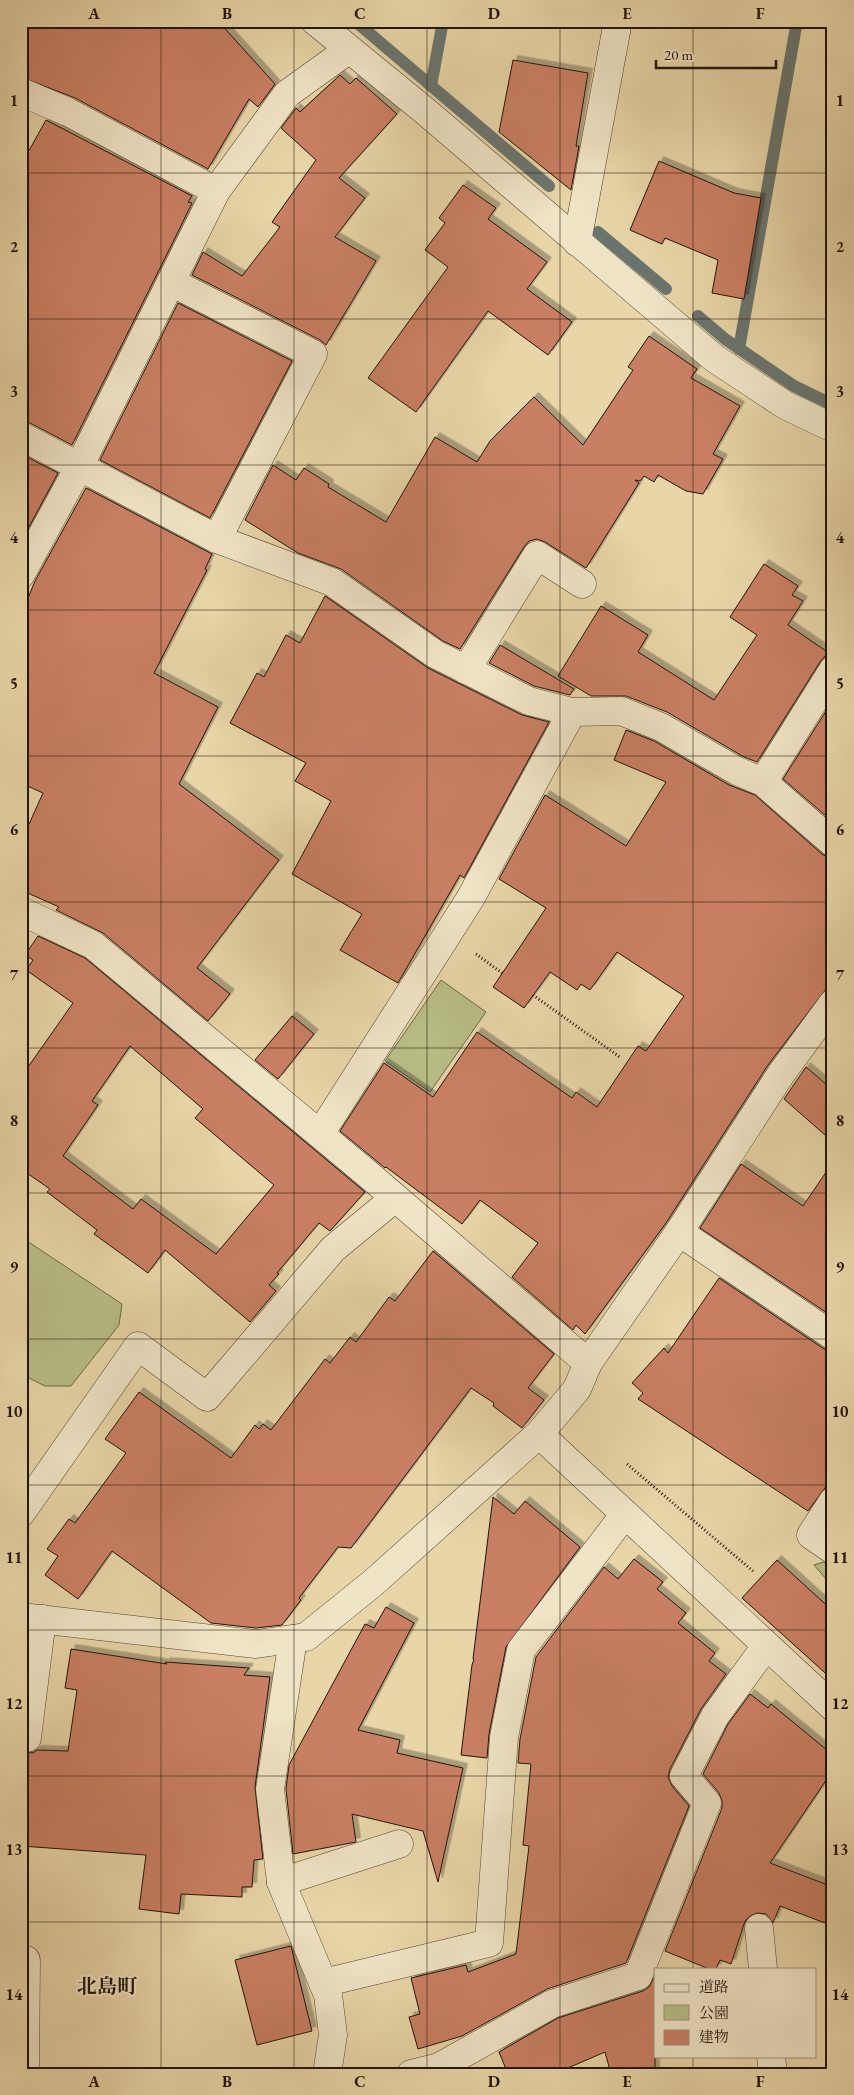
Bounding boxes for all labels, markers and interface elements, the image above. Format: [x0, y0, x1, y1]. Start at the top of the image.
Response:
text: A [87, 3, 100, 24]
text: B [222, 3, 232, 24]
text: C [354, 3, 366, 24]
text: D [488, 3, 500, 24]
text: E [622, 3, 632, 24]
text: F [756, 3, 765, 24]
scale bar [656, 38, 776, 70]
text: 20 m [664, 45, 693, 64]
text: 1 [10, 90, 18, 111]
text: 1 [836, 90, 844, 111]
text: 2 [10, 236, 19, 257]
text: 2 [836, 236, 845, 257]
text: 3 [10, 381, 18, 402]
text: 3 [836, 381, 844, 402]
text: 4 [10, 527, 19, 548]
text: 4 [836, 527, 845, 548]
text: 5 [10, 673, 18, 694]
text: 5 [836, 673, 844, 694]
text: 6 [10, 819, 19, 840]
text: 6 [836, 819, 845, 840]
text: 7 [10, 964, 19, 985]
text: 7 [836, 964, 845, 985]
text: 8 [10, 1110, 18, 1131]
text: 8 [836, 1110, 844, 1131]
text: 9 [10, 1256, 19, 1277]
text: 9 [836, 1256, 845, 1277]
text: 10 [6, 1401, 23, 1422]
text: 10 [832, 1401, 849, 1422]
text: 11 [6, 1547, 22, 1568]
text: 11 [832, 1547, 848, 1568]
text: 12 [6, 1693, 23, 1714]
text: 12 [832, 1693, 849, 1714]
text: 13 [6, 1839, 22, 1860]
text: 13 [832, 1839, 848, 1860]
legend [654, 1968, 816, 2058]
district label: 北島町 [77, 1973, 138, 1999]
text: 道路 [699, 1977, 729, 1996]
text: 14 [6, 1984, 23, 2005]
text: 14 [832, 1984, 849, 2005]
text: 公園 [699, 2003, 729, 2022]
text: 建物 [699, 2027, 729, 2046]
text: A [87, 2071, 100, 2092]
text: B [222, 2071, 232, 2092]
text: C [354, 2071, 366, 2092]
text: D [488, 2071, 500, 2092]
text: E [622, 2071, 632, 2092]
text: F [756, 2071, 765, 2092]

